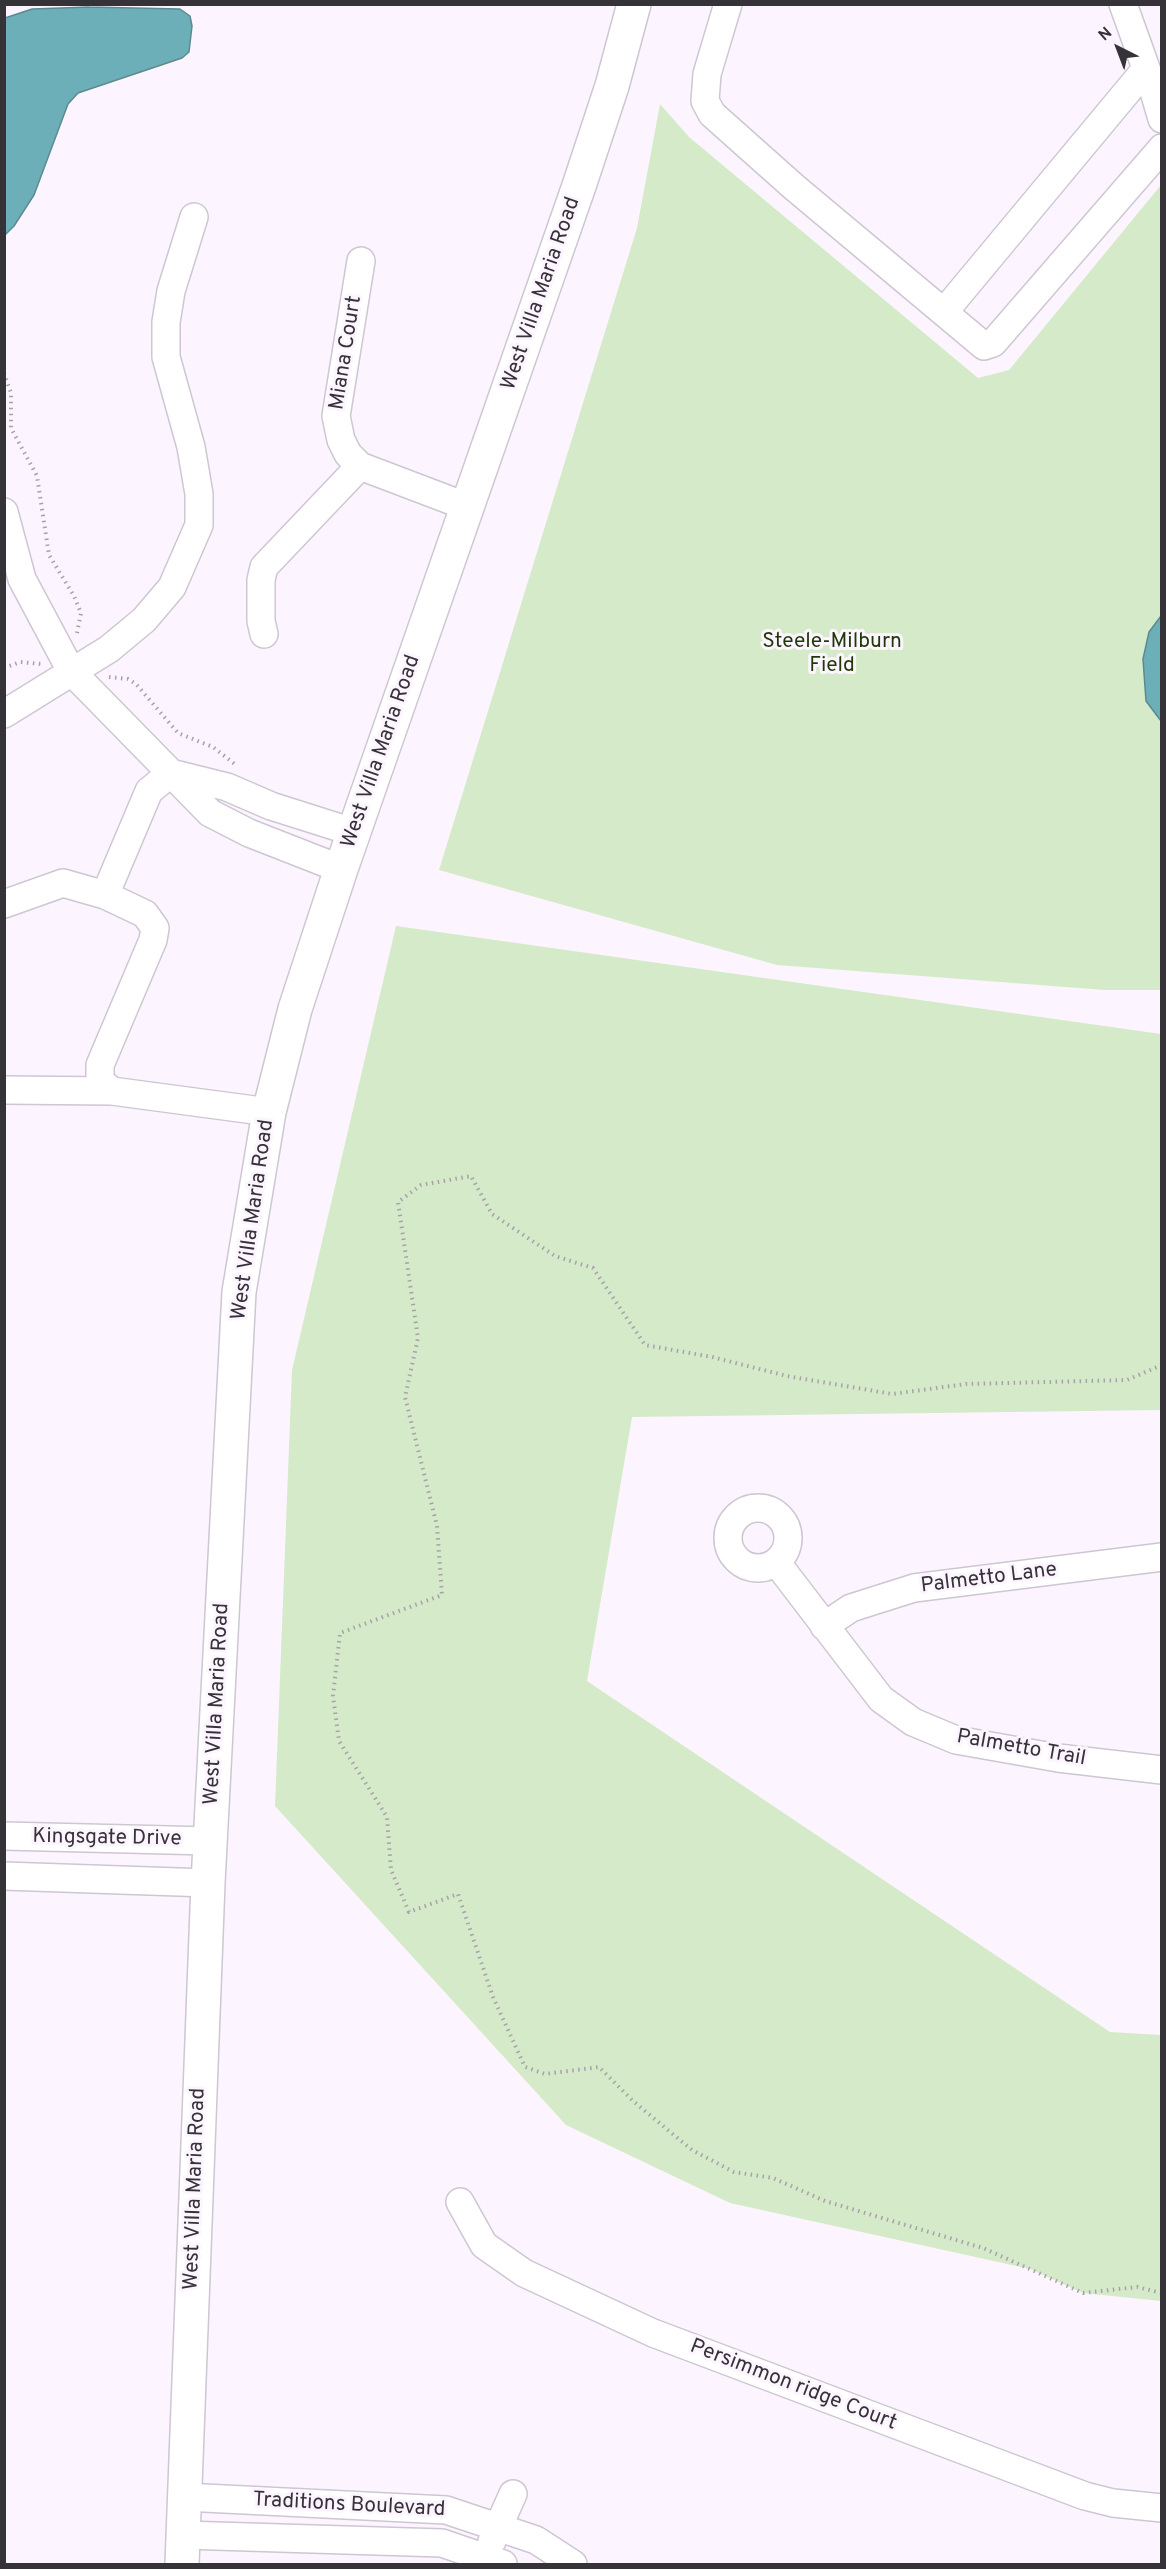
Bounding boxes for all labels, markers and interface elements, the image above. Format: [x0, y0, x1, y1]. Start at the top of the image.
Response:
north arrow [1088, 18, 1148, 78]
text: N [1095, 23, 1117, 46]
street label: West Villa Maria Road [497, 194, 587, 394]
street label: Miana Court [326, 294, 368, 412]
park label: Steele-Milburn Field [762, 630, 902, 680]
street label: West Villa Maria Road [337, 652, 427, 852]
street label: West Villa Maria Road [227, 1118, 281, 1322]
street label: Palmetto Lane [919, 1558, 1059, 1600]
street label: West Villa Maria Road [200, 1602, 236, 1806]
street label: Palmetto Trail [955, 1725, 1087, 1773]
street label: Kingsgate Drive [32, 1825, 182, 1853]
street label: West Villa Maria Road [180, 2087, 212, 2291]
street label: Persimmon ridge Court [686, 2335, 900, 2437]
street label: Traditions Boulevard [252, 2488, 446, 2524]

